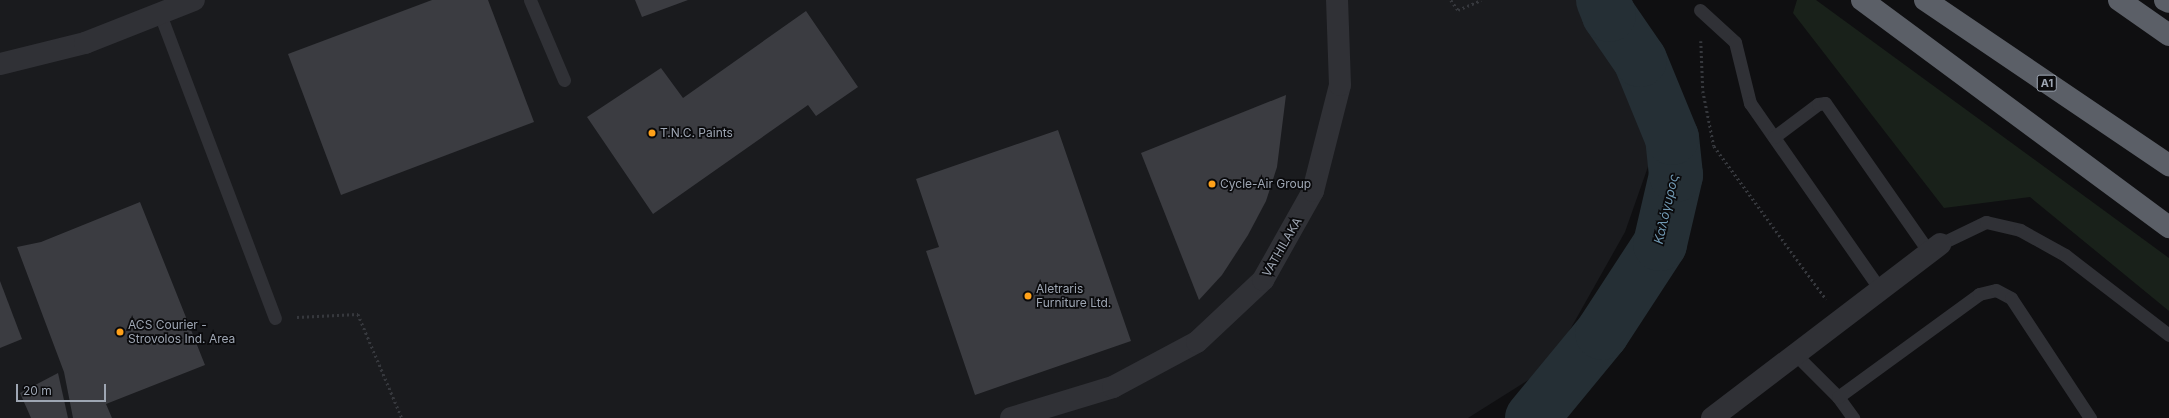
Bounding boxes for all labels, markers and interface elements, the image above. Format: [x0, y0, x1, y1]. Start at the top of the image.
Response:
road number: A1 [2036, 74, 2058, 92]
place label: T.N.C. Paints [660, 126, 733, 140]
marker: T.N.C. Paints [647, 128, 657, 138]
water label: Καλόγυρος [1650, 173, 1682, 245]
place label: Cycle-Air Group [1220, 177, 1311, 191]
marker: Cycle-Air Group [1207, 179, 1217, 189]
street label: VATHILAKA [1259, 215, 1305, 279]
place label: Aletraris Furniture Ltd. [1036, 282, 1111, 310]
marker: Aletraris Furniture Ltd. [1023, 291, 1033, 301]
place label: ACS Courier - Strovolos Ind. Area [128, 318, 235, 346]
marker: ACS Courier - Strovolos Ind. Area [115, 327, 125, 337]
scale bar [18, 376, 108, 402]
text: 20 m [23, 383, 52, 398]

